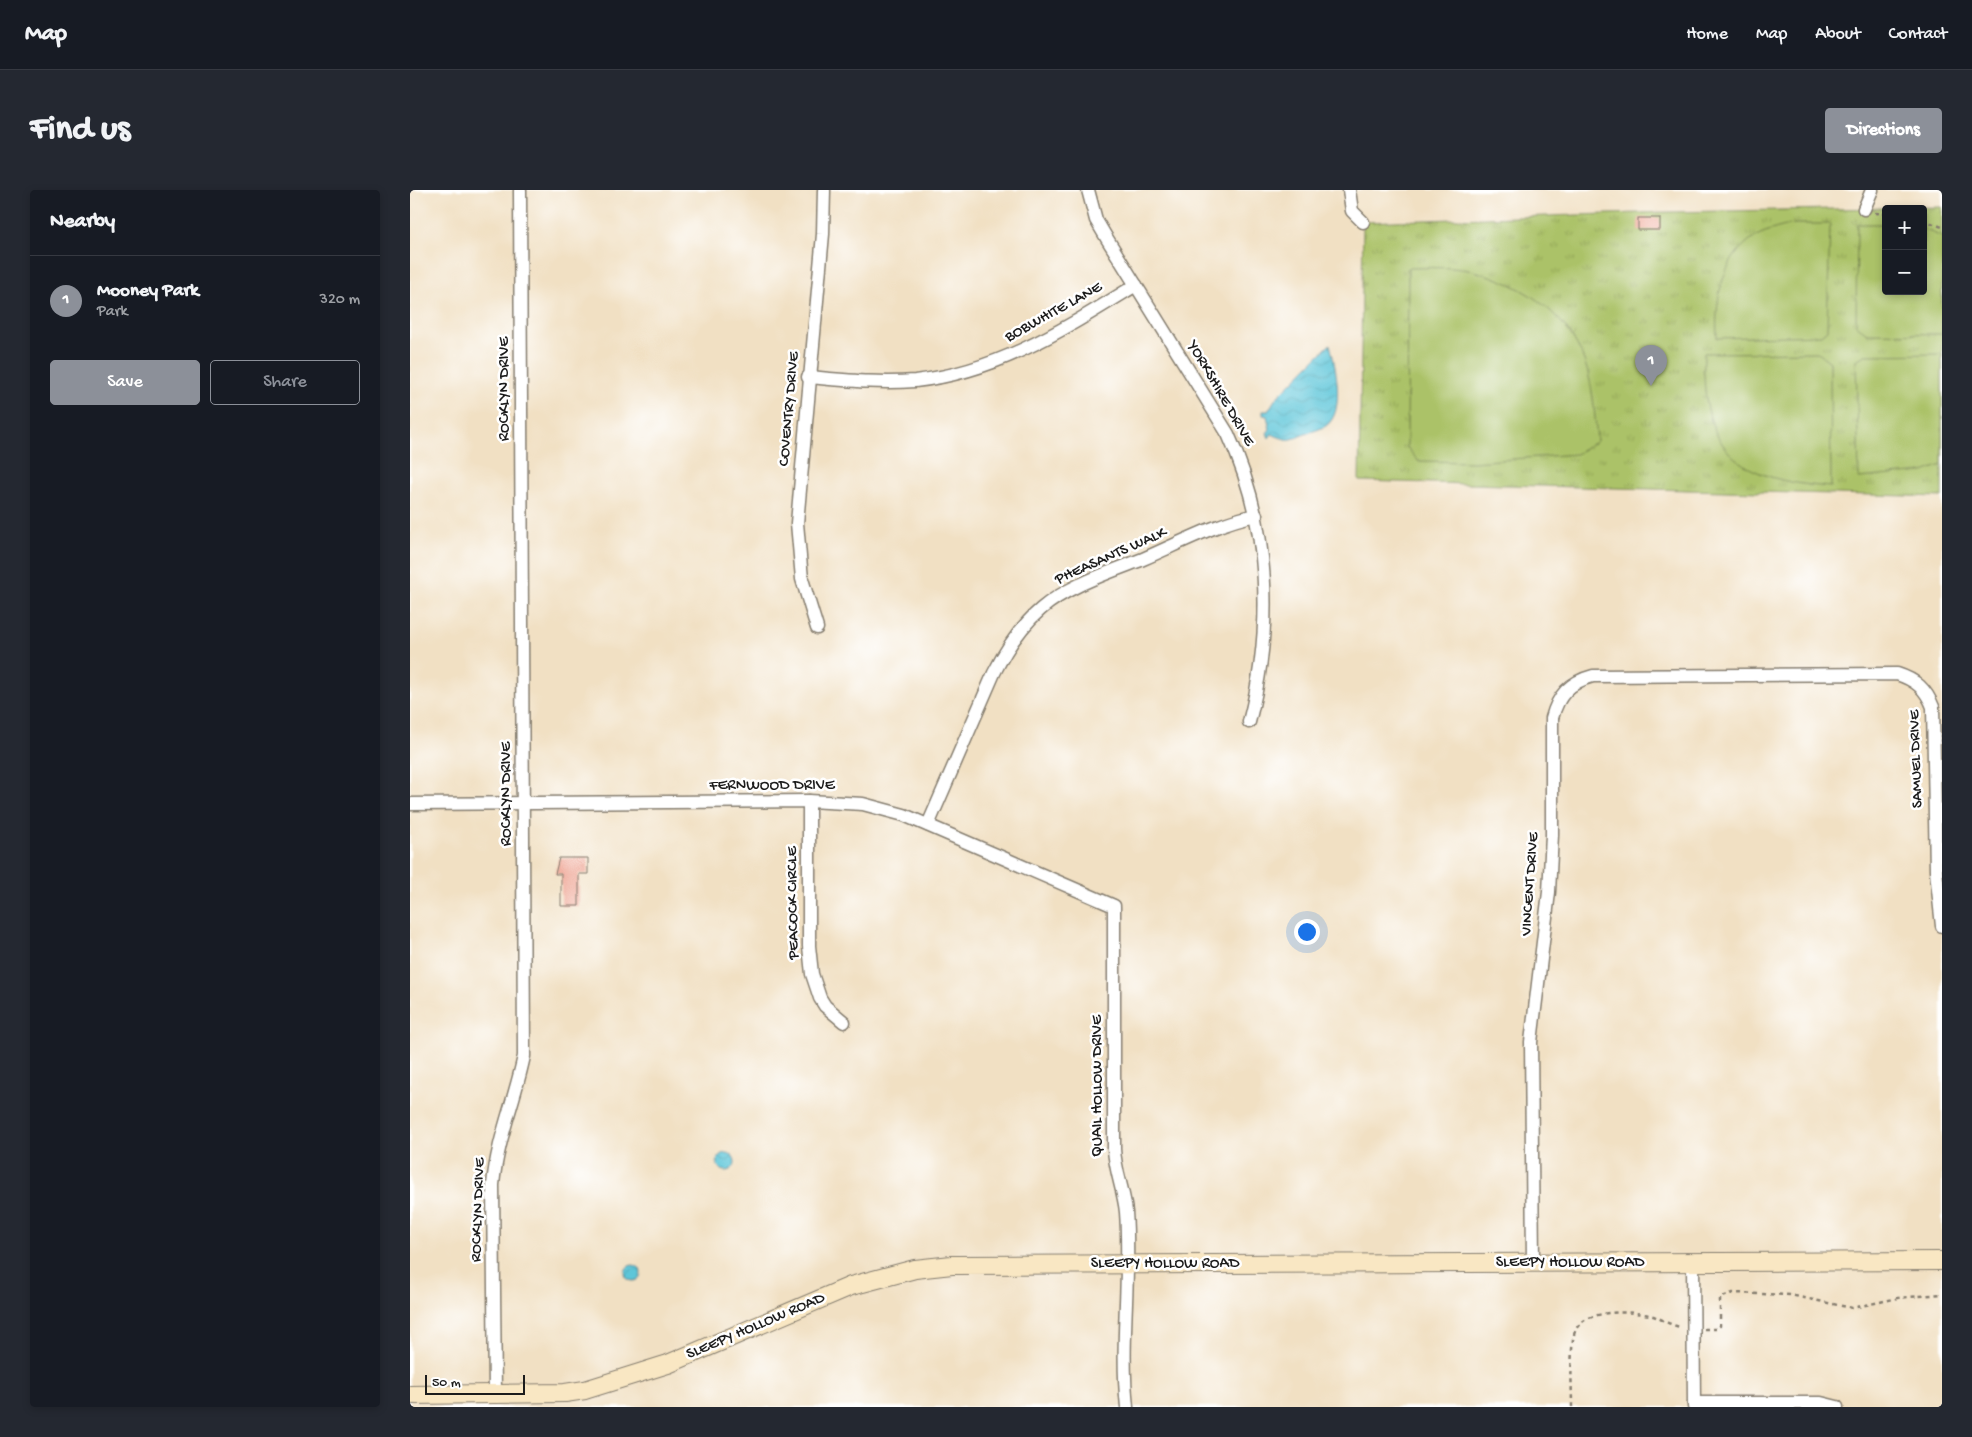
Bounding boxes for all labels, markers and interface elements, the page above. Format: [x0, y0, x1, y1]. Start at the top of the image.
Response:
text: Map [25, 20, 67, 49]
text: Home [1686, 24, 1728, 45]
text: Map [1756, 24, 1787, 45]
text: About [1815, 24, 1861, 45]
text: Contact [1889, 24, 1947, 45]
button: Directions [1825, 108, 1942, 153]
text: Find us [30, 110, 130, 151]
map controls [1882, 205, 1927, 295]
button: + [1882, 205, 1927, 250]
text: Nearby [50, 210, 115, 235]
button: − [1882, 250, 1927, 295]
street label: BOBWHITE LANE [1001, 278, 1107, 348]
text: Mooney Park [97, 280, 199, 303]
text: 1 [63, 291, 69, 310]
text: 320 m [320, 291, 360, 310]
text: Park [97, 303, 128, 322]
street label: ROCKLYN DRIVE [496, 336, 515, 441]
street label: YORKSHIRE DRIVE [1181, 336, 1258, 451]
pin: 1 [1635, 345, 1667, 386]
street label: COVENTRY DRIVE [776, 350, 805, 467]
button: Save [50, 360, 200, 405]
button: Share [210, 360, 360, 405]
street label: PHEASANTS WALK [1052, 523, 1172, 590]
street label: SAMUEL DRIVE [1906, 709, 1928, 808]
street label: ROCKLYN DRIVE [498, 741, 517, 846]
street label: FERNWOOD DRIVE [708, 777, 836, 796]
street label: VINCENT DRIVE [1518, 831, 1544, 937]
street label: PEACOCK CIRCLE [783, 845, 805, 961]
your location [1294, 919, 1320, 945]
street label: QUAIL HOLLOW DRIVE [1089, 1014, 1108, 1157]
street label: ROCKLYN DRIVE [468, 1156, 490, 1263]
street label: SLEEPY HOLLOW ROAD [1496, 1254, 1645, 1273]
street label: SLEEPY HOLLOW ROAD [1091, 1255, 1240, 1274]
street label: SLEEPY HOLLOW ROAD [684, 1289, 829, 1365]
scale bar [425, 1372, 525, 1395]
text: 50 m [432, 1375, 461, 1392]

